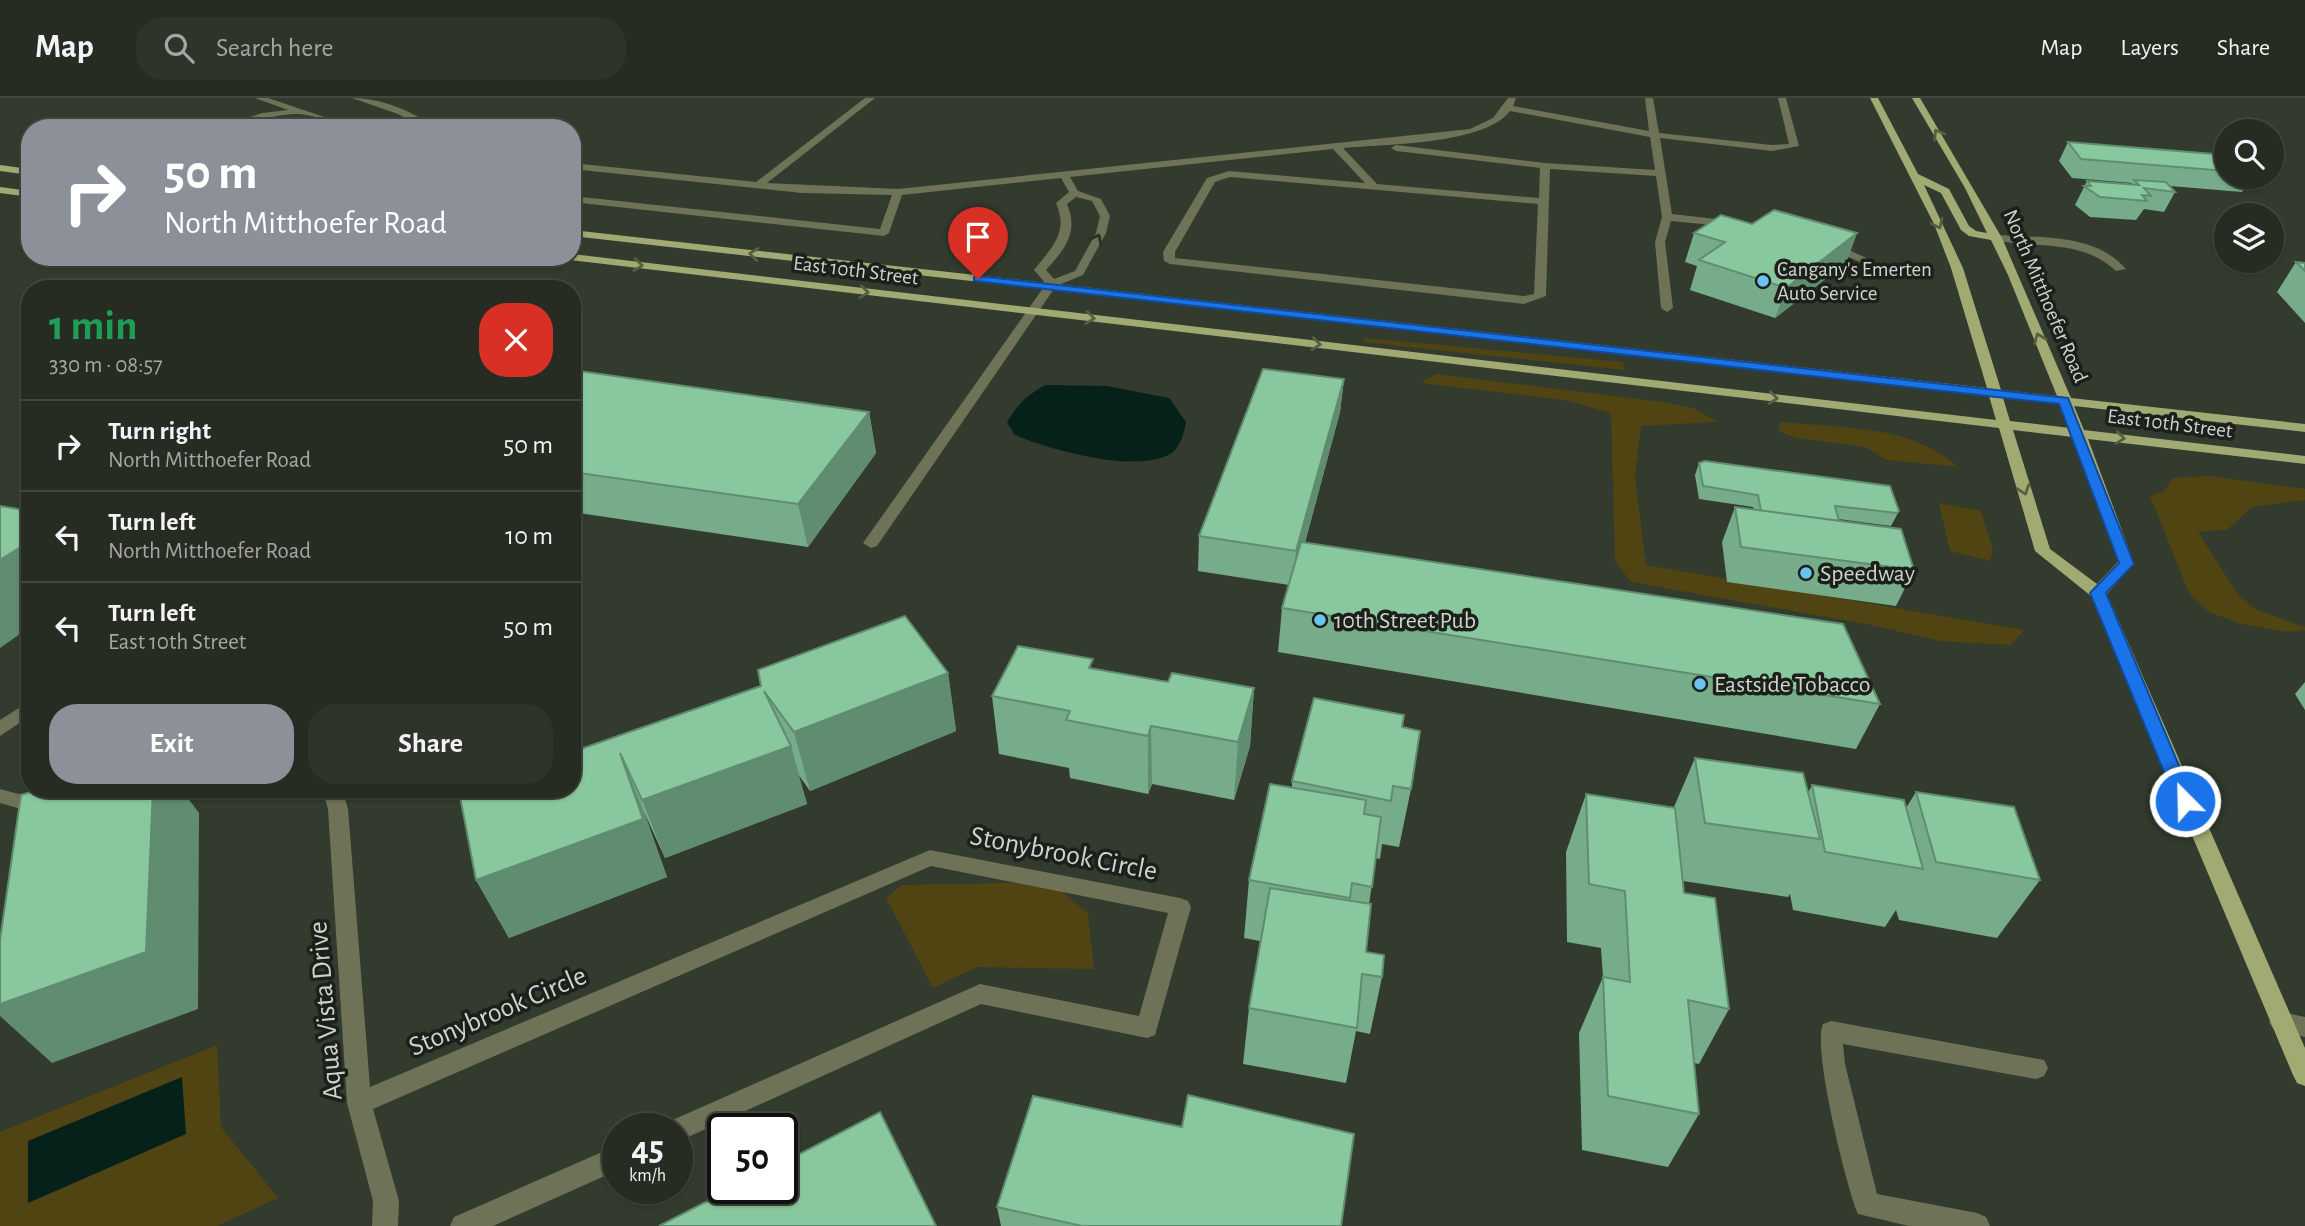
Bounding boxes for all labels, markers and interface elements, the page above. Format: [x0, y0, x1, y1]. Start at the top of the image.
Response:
search box [136, 17, 626, 80]
icon: search [160, 29, 198, 67]
text: Map [35, 31, 94, 64]
text: Search here [216, 35, 334, 61]
text: Map [2040, 36, 2082, 60]
text: Layers [2120, 36, 2179, 60]
text: Share [2217, 36, 2270, 60]
map controls [2214, 119, 2284, 273]
button: search [2214, 119, 2284, 189]
one-way arrow [1933, 129, 1946, 142]
icon: right [49, 147, 140, 238]
text: 50 m [164, 149, 258, 198]
button: layers [2214, 203, 2284, 273]
text: North Mitthoefer Road [164, 207, 447, 239]
pin [948, 207, 1008, 279]
street label: North Mitthoefer Road [2000, 207, 2091, 386]
one-way arrow [1930, 217, 1944, 229]
icon: arrive [959, 218, 997, 256]
one-way arrow [1089, 234, 1103, 247]
one-way arrow [748, 247, 759, 262]
street label: East 10th Street [792, 252, 920, 289]
one-way arrow [632, 258, 644, 273]
place label: Cangany's Emerten Auto Service [1777, 259, 1932, 304]
marker: Cangany's Emerten Auto Service [1755, 273, 1771, 289]
one-way arrow [858, 284, 870, 299]
button: close [479, 303, 553, 377]
text: 1 min [49, 305, 138, 347]
one-way arrow [1085, 310, 1096, 325]
one-way arrow [2033, 332, 2047, 344]
one-way arrow [1311, 336, 1322, 351]
text: 330 m · 08:57 [49, 354, 163, 377]
one-way arrow [1767, 390, 1779, 405]
street label: East 10th Street [2106, 405, 2234, 442]
text: Turn right [108, 418, 211, 444]
icon: right [49, 427, 87, 465]
one-way arrow [2114, 431, 2125, 446]
text: 50 m [503, 432, 553, 458]
text: North Mitthoefer Road [108, 449, 311, 472]
one-way arrow [2015, 484, 2030, 496]
text: Turn left [108, 509, 196, 535]
icon: left [49, 518, 87, 556]
text: 10 m [505, 523, 553, 549]
text: North Mitthoefer Road [108, 540, 311, 563]
place label: Speedway [1820, 562, 1915, 586]
marker: Speedway [1798, 565, 1814, 581]
text: Turn left [108, 600, 196, 626]
icon: left [49, 609, 87, 647]
place label: 10th Street Pub [1334, 609, 1476, 633]
marker: 10th Street Pub [1312, 612, 1328, 628]
text: 50 m [503, 614, 553, 640]
text: East 10th Street [108, 631, 246, 654]
place label: Eastside Tobacco [1714, 673, 1870, 697]
marker: Eastside Tobacco [1692, 676, 1708, 692]
button: Exit [49, 704, 294, 784]
button: Share [308, 704, 553, 784]
position arrow [2148, 764, 2222, 838]
street label: Stonybrook Circle [968, 822, 1160, 886]
street label: Aqua Vista Drive [304, 920, 348, 1101]
street label: Stonybrook Circle [405, 962, 591, 1062]
speed limit sign: 50 [707, 1113, 798, 1204]
text: 45 [631, 1132, 664, 1167]
text: km/h [629, 1167, 666, 1185]

